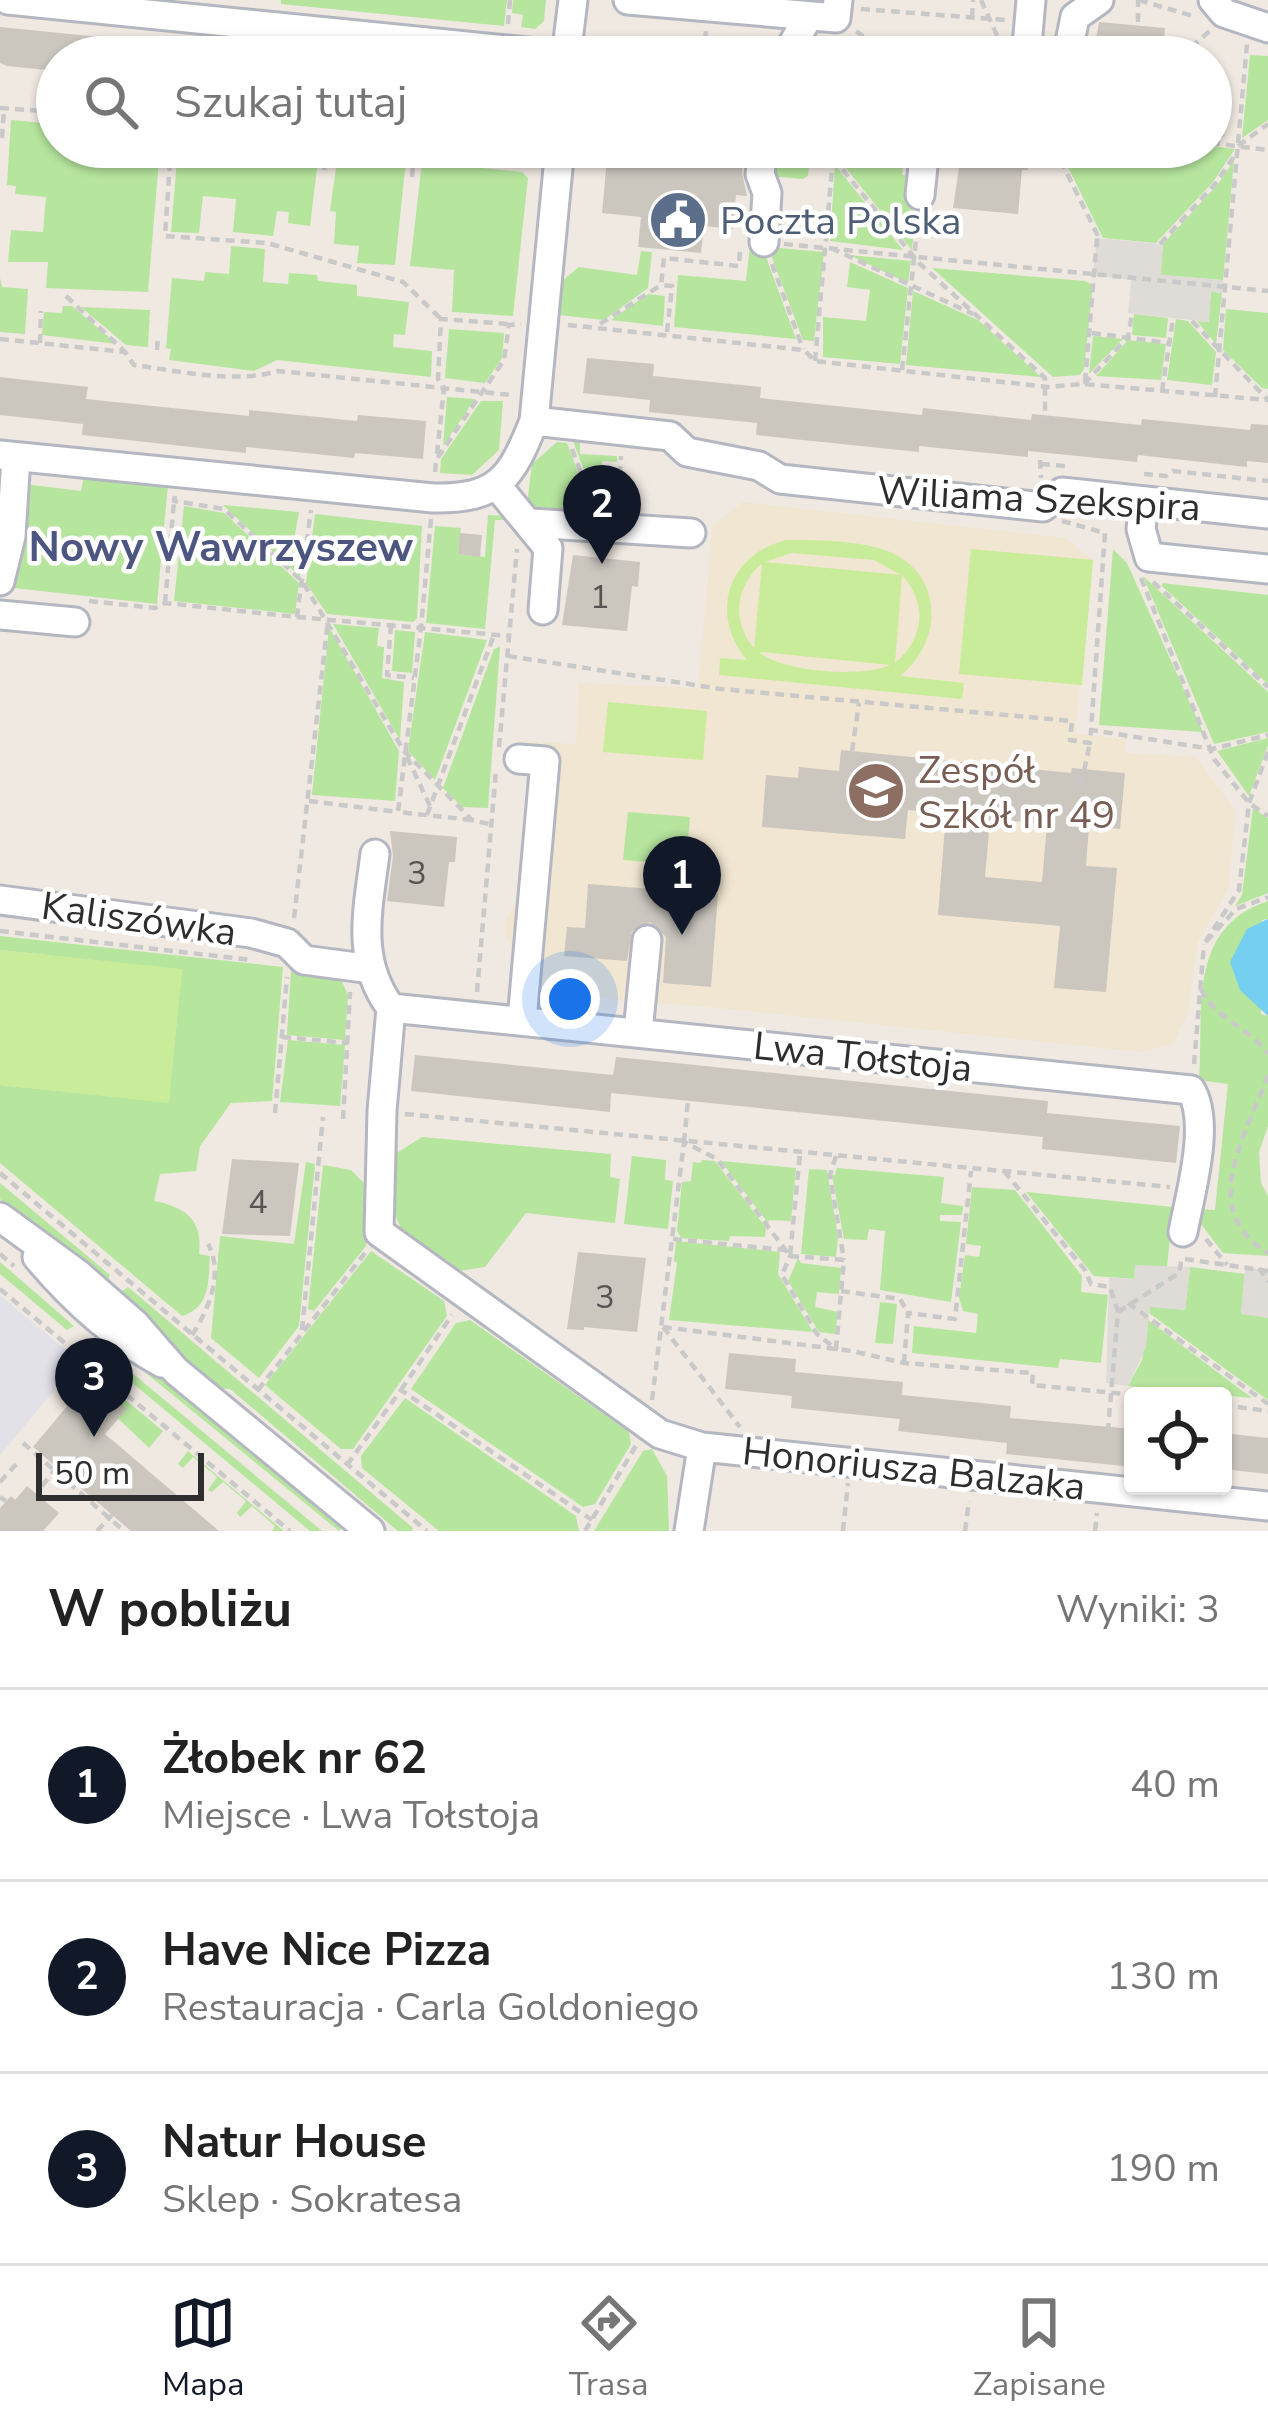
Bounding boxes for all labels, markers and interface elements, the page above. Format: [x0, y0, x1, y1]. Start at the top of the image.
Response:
search box [36, 36, 1232, 168]
icon: search [78, 69, 144, 135]
text: Szukaj tutaj [174, 72, 407, 133]
public building icon: Poczta Polska [647, 189, 709, 251]
place label: Poczta Polska [720, 195, 962, 248]
pin: 2 [563, 465, 641, 564]
street label: Wiliama Szekspira [876, 465, 1202, 534]
district label: Nowy Wawrzyszew [29, 519, 414, 576]
house number: 1 [590, 575, 610, 620]
place label: Zespół Szkół nr 49 [918, 744, 1115, 842]
school or university icon: Zespół Szkół nr 49 [845, 760, 907, 822]
pin: 1 [643, 836, 721, 935]
house number: 3 [407, 851, 427, 896]
street label: Kaliszówka [38, 880, 240, 959]
your location [540, 969, 600, 1029]
street label: Lwa Tołstoja [751, 1020, 975, 1095]
house number: 4 [248, 1180, 268, 1225]
house number: 3 [595, 1275, 615, 1320]
pin: 3 [55, 1338, 133, 1437]
map controls [1124, 1387, 1232, 1495]
button: locate [1124, 1387, 1232, 1495]
street label: Honoriusza Balzaka [740, 1425, 1088, 1514]
scale bar [36, 1447, 204, 1500]
text: 50 m [54, 1451, 130, 1496]
text: W pobliżu [48, 1574, 292, 1644]
text: Wyniki: 3 [1056, 1583, 1220, 1636]
text: Żłobek nr 62 [162, 1728, 427, 1789]
text: 1 [75, 1758, 99, 1811]
text: 40 m [1130, 1758, 1220, 1811]
text: Miejsce · Lwa Tołstoja [162, 1789, 540, 1842]
text: Have Nice Pizza [162, 1920, 491, 1981]
text: 2 [75, 1950, 99, 2003]
text: 130 m [1106, 1950, 1220, 2003]
text: Restauracja · Carla Goldoniego [162, 1981, 699, 2034]
text: Natur House [162, 2112, 427, 2173]
text: 3 [75, 2142, 99, 2195]
text: 190 m [1106, 2142, 1220, 2195]
text: Sklep · Sokratesa [162, 2173, 463, 2226]
tab: Mapa [162, 2290, 245, 2407]
tab: Trasa [569, 2290, 649, 2407]
tab: Zapisane [973, 2290, 1106, 2407]

